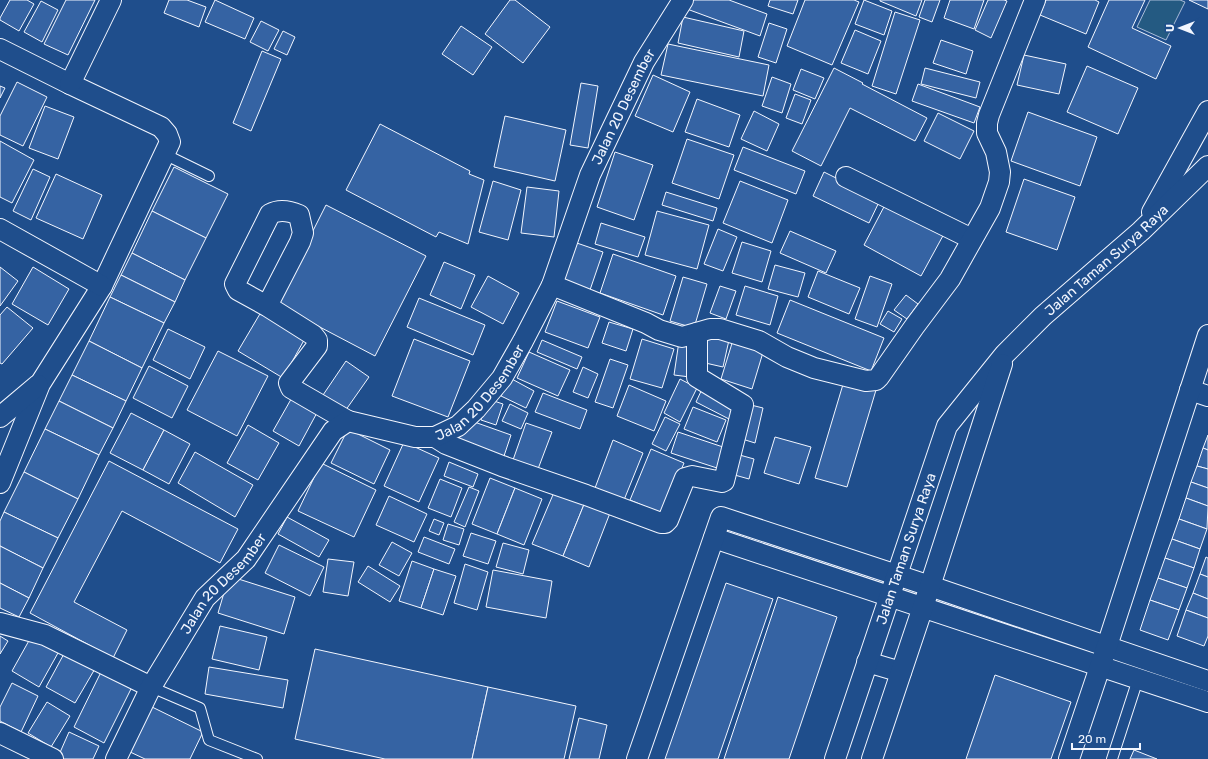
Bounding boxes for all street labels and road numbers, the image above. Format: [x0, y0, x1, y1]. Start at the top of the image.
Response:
street label: Jalan 20 Desember [588, 45, 659, 167]
street label: Jalan Taman Surya Raya [1041, 201, 1172, 319]
street label: Jalan 20 Desember [432, 341, 528, 444]
street label: Jalan Taman Surya Raya [872, 471, 939, 627]
street label: Jalan 20 Desember [177, 529, 270, 637]

